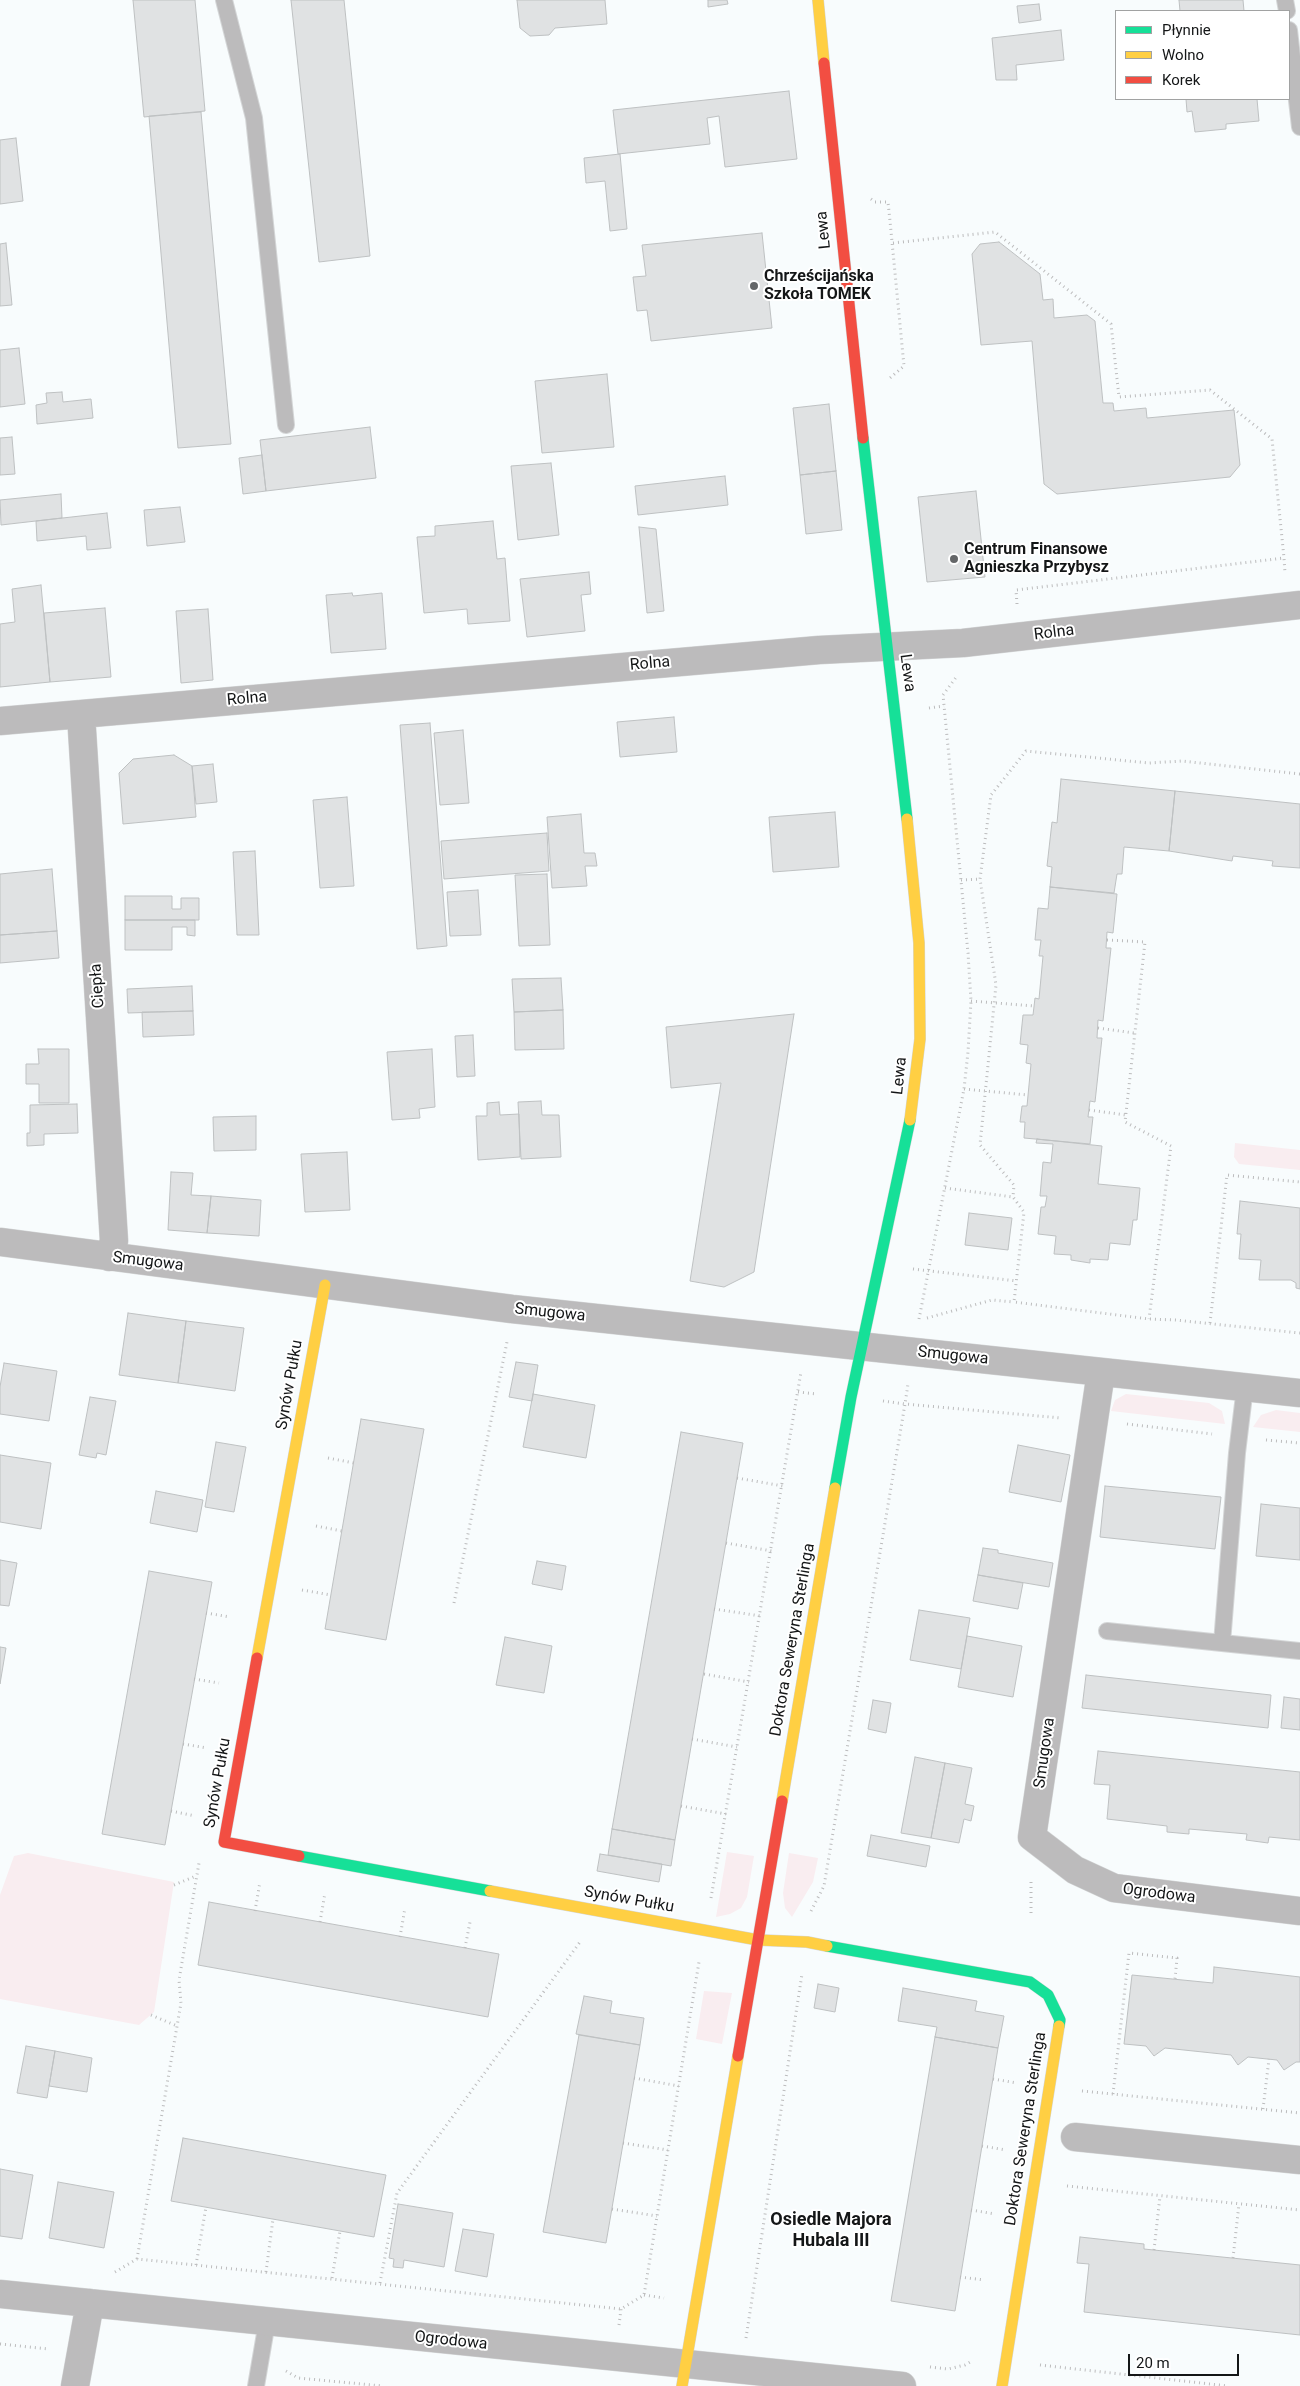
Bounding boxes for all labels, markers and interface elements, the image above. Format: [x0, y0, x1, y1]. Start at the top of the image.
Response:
legend [1115, 10, 1290, 100]
text: Płynnie [1162, 21, 1211, 39]
text: Wolno [1162, 46, 1204, 64]
text: Korek [1162, 71, 1200, 89]
street label: Lewa [812, 210, 836, 250]
place label: Chrześcijańska Szkoła TOMEK [764, 267, 874, 305]
marker: Chrześcijańska Szkoła TOMEK [748, 280, 760, 292]
place label: Centrum Finansowe Agnieszka Przybysz [964, 540, 1109, 578]
marker: Centrum Finansowe Agnieszka Przybysz [948, 553, 960, 565]
street label: Rolna [1033, 621, 1075, 645]
street label: Rolna [629, 653, 671, 675]
street label: Lewa [895, 653, 919, 693]
street label: Rolna [226, 688, 268, 710]
street label: Ciepła [87, 963, 109, 1009]
street label: Lewa [888, 1056, 912, 1096]
street label: Smugowa [112, 1248, 184, 1276]
street label: Smugowa [514, 1300, 586, 1326]
street label: Synów Pułku [273, 1338, 307, 1432]
street label: Smugowa [917, 1343, 989, 1369]
street label: Doktora Seweryna Sterlinga [767, 1542, 819, 1738]
street label: Smugowa [1031, 1716, 1059, 1790]
street label: Synów Pułku [201, 1736, 235, 1830]
street label: Ogrodowa [1121, 1880, 1197, 1908]
street label: Synów Pułku [582, 1883, 676, 1917]
street label: Doktora Seweryna Sterlinga [1001, 2031, 1051, 2227]
district label: Osiedle Majora Hubala III [770, 2209, 892, 2252]
street label: Ogrodowa [414, 2328, 488, 2354]
scale bar [1130, 2344, 1241, 2376]
text: 20 m [1136, 2354, 1170, 2372]

